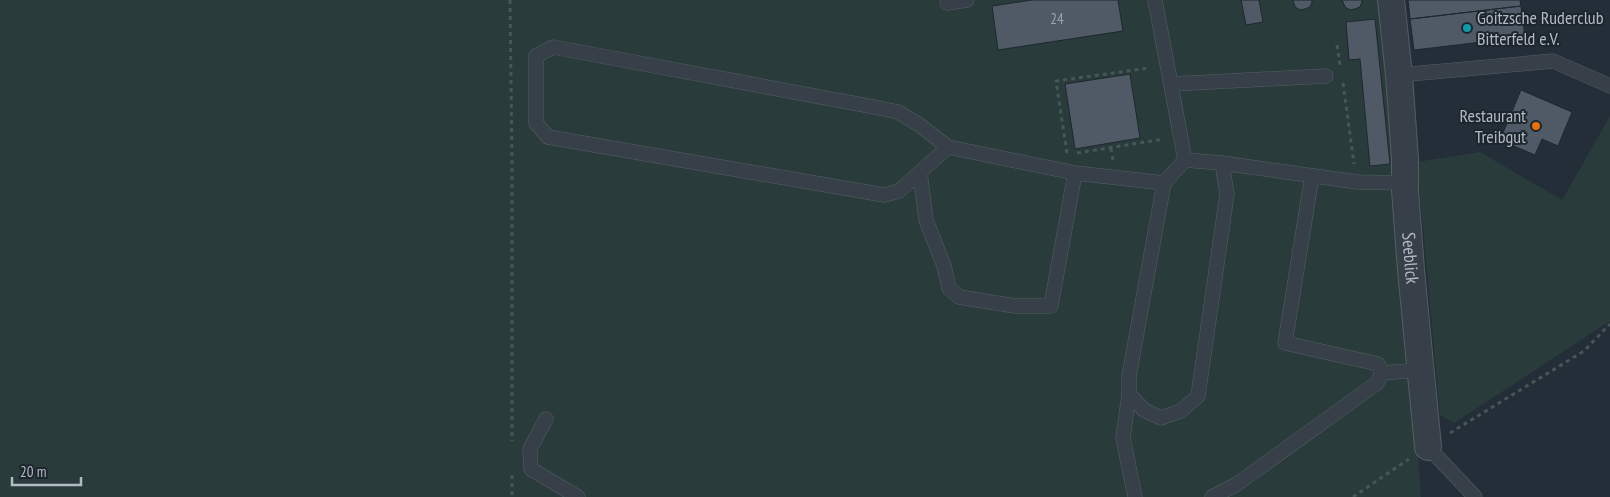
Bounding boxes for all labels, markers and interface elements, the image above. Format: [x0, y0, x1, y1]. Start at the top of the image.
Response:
place label: Goitzsche Ruderclub Bitterfeld e.V. [1477, 6, 1604, 50]
house number: 24 [1050, 9, 1064, 28]
marker: Goitzsche Ruderclub Bitterfeld e.V. [1461, 22, 1473, 34]
place label: Restaurant Treibgut [1460, 104, 1526, 148]
marker: Restaurant Treibgut [1530, 120, 1542, 132]
street label: Seeblick [1397, 231, 1424, 285]
scale bar [12, 454, 81, 486]
text: 20 m [20, 462, 46, 481]

